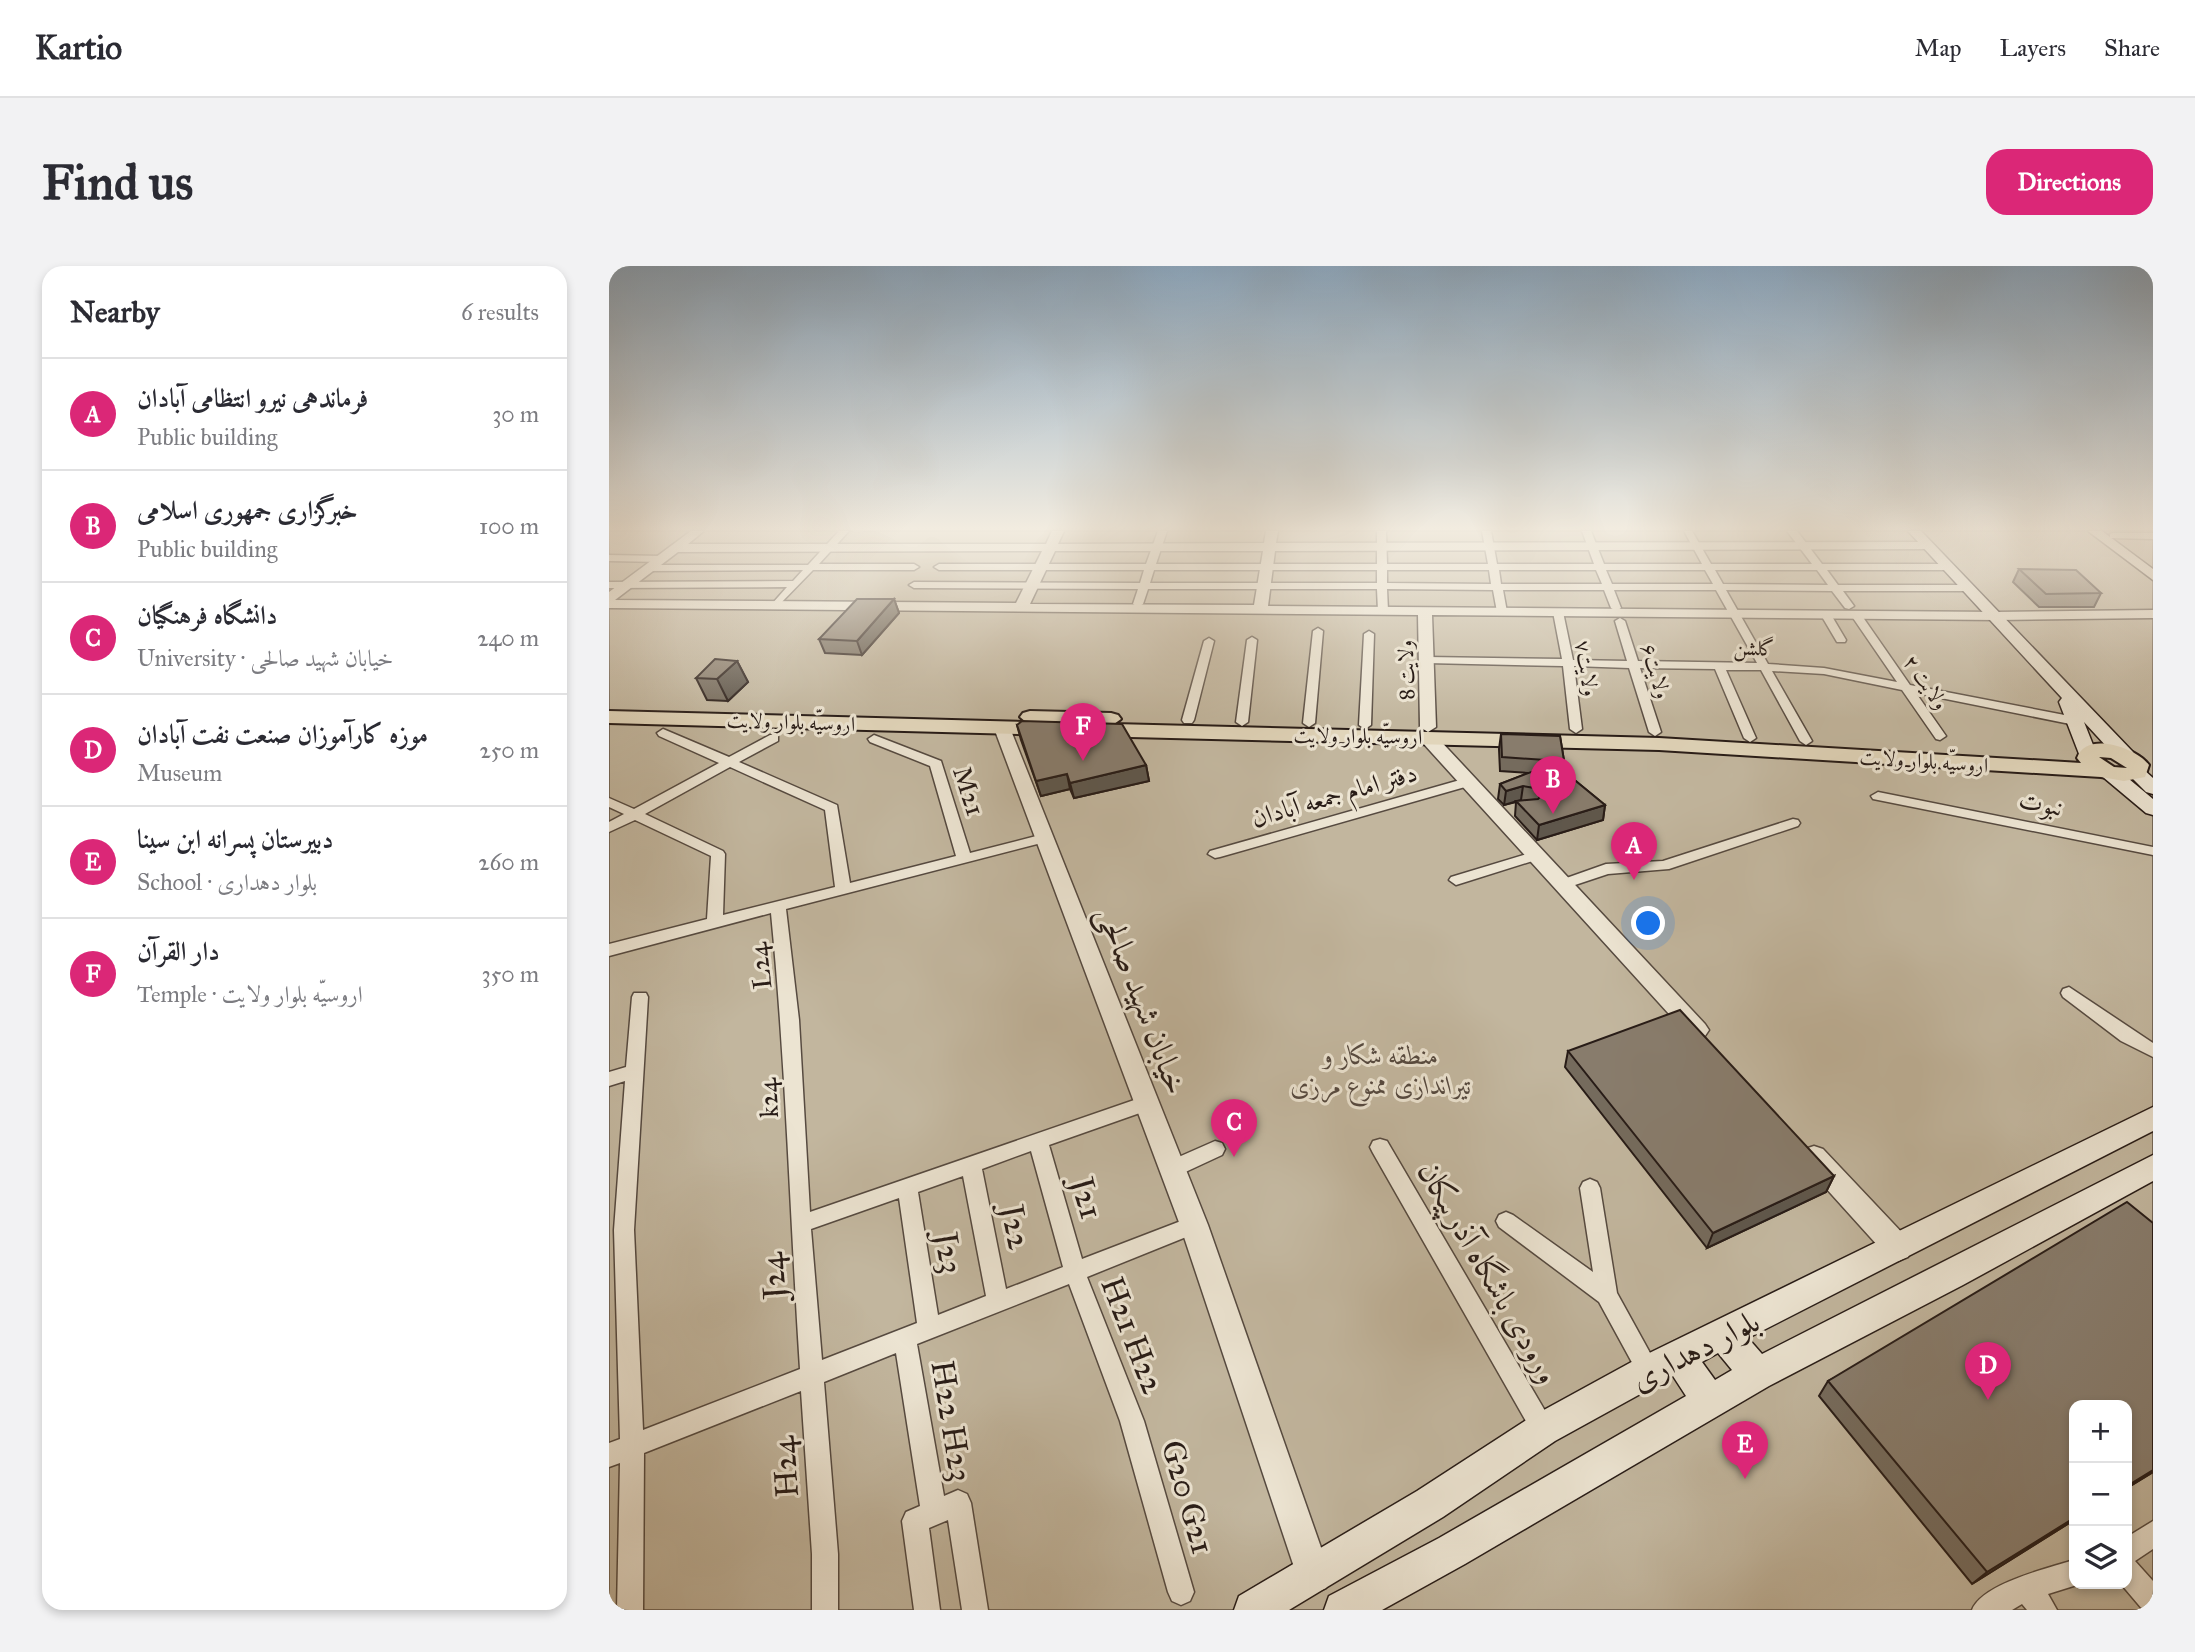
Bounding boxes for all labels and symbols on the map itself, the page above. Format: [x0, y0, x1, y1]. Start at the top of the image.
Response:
street label: گلشن [1733, 634, 1775, 663]
street label: ولایت۷ [1570, 638, 1604, 698]
street label: ولایت 8 [1392, 640, 1420, 700]
street label: ولایت۶ [1635, 640, 1677, 702]
street label: ولایت ۲ [1898, 650, 1954, 714]
pin: F [1060, 703, 1106, 761]
street label: اروسیّه بلوار ولایت [726, 705, 856, 737]
street label: اروسیّه بلوار ولایت [1293, 720, 1423, 750]
street label: اروسیّه بلوار ولایت [1859, 742, 1989, 778]
street label: دفتر امام جمعه آبادان [1247, 756, 1423, 841]
pin: B [1530, 756, 1576, 814]
street label: M21 [946, 762, 992, 820]
street label: نبوت [2016, 783, 2066, 824]
pin: A [1611, 822, 1657, 880]
street label: خیابان شهید صالحی [1087, 900, 1196, 1101]
your location [1631, 906, 1665, 940]
street label: L24 [742, 941, 778, 991]
park label: منطقه شکار و تیراندازی ممنوع مرزی [1290, 1039, 1472, 1107]
street label: k24 [751, 1077, 785, 1119]
pin: C [1211, 1099, 1257, 1157]
street label: ورودی باشگاه آذرپیکان [1407, 1154, 1569, 1392]
street label: J21 [1061, 1170, 1111, 1223]
street label: J22 [992, 1199, 1039, 1253]
street label: J23 [926, 1227, 971, 1277]
street label: J24 [752, 1250, 795, 1304]
street label: H21 H22 [1092, 1271, 1173, 1399]
street label: بلوار دهداری [1624, 1301, 1766, 1399]
pin: D [1965, 1342, 2011, 1400]
street label: H22 H23 [923, 1358, 980, 1485]
pin: E [1722, 1421, 1768, 1479]
street label: H24 [764, 1434, 807, 1499]
street label: G20 G21 [1153, 1436, 1222, 1559]

